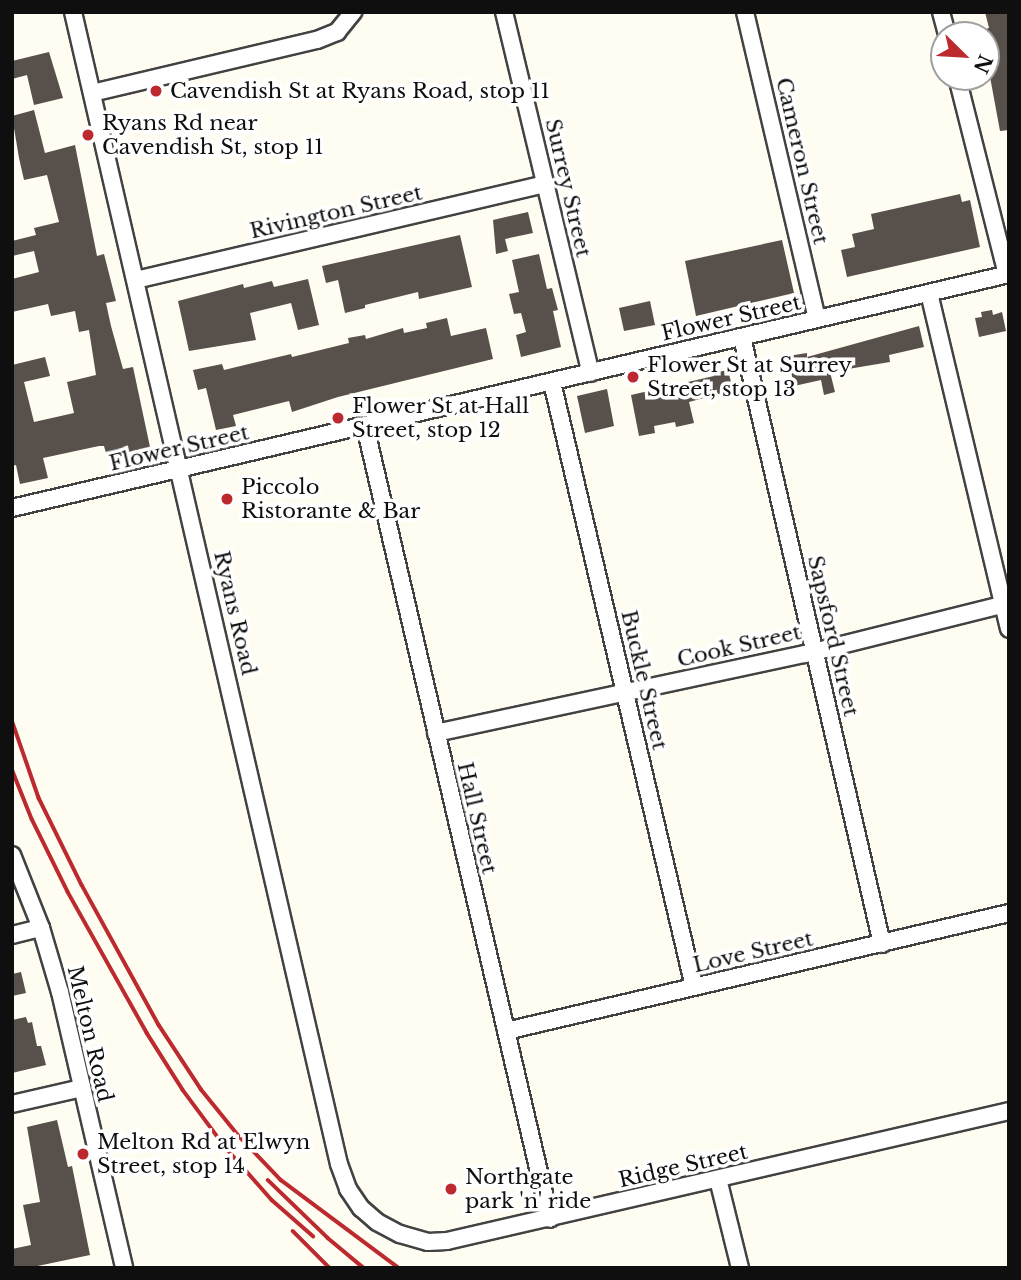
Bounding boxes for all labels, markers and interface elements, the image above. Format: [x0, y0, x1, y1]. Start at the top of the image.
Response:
north arrow [930, 21, 1000, 91]
text: N [969, 51, 997, 77]
street label: Cameron Street [771, 75, 833, 247]
place label: Cavendish St at Ryans Road, stop 11 [170, 78, 550, 104]
marker: Cavendish St at Ryans Road, stop 11 [148, 83, 164, 99]
place label: Ryans Rd near Cavendish St, stop 11 [102, 110, 324, 160]
street label: Surrey Street [540, 116, 596, 260]
marker: Ryans Rd near Cavendish St, stop 11 [80, 127, 96, 143]
street label: Rivington Street [247, 180, 425, 244]
street label: Flower Street [659, 290, 803, 346]
place label: Flower St at Surrey Street, stop 13 [647, 352, 852, 402]
marker: Flower St at Surrey Street, stop 13 [625, 369, 641, 385]
place label: Flower St at Hall Street, stop 12 [352, 393, 530, 443]
marker: Flower St at Hall Street, stop 12 [330, 410, 346, 426]
street label: Flower Street [107, 420, 251, 476]
place label: Piccolo Ristorante & Bar [241, 474, 420, 524]
marker: Piccolo Ristorante & Bar [219, 491, 235, 507]
street label: Ryans Road [208, 548, 262, 678]
street label: Sapsford Street [802, 553, 864, 719]
street label: Buckle Street [616, 608, 672, 752]
street label: Cook Street [675, 620, 803, 672]
street label: Hall Street [452, 760, 502, 876]
street label: Love Street [691, 926, 815, 978]
street label: Melton Road [62, 963, 118, 1105]
place label: Melton Rd at Elwyn Street, stop 14 [97, 1129, 310, 1179]
street label: Ridge Street [616, 1139, 750, 1193]
marker: Melton Rd at Elwyn Street, stop 14 [75, 1146, 91, 1162]
place label: Northgate park 'n' ride [465, 1164, 592, 1214]
marker: Northgate park 'n' ride [443, 1181, 459, 1197]

